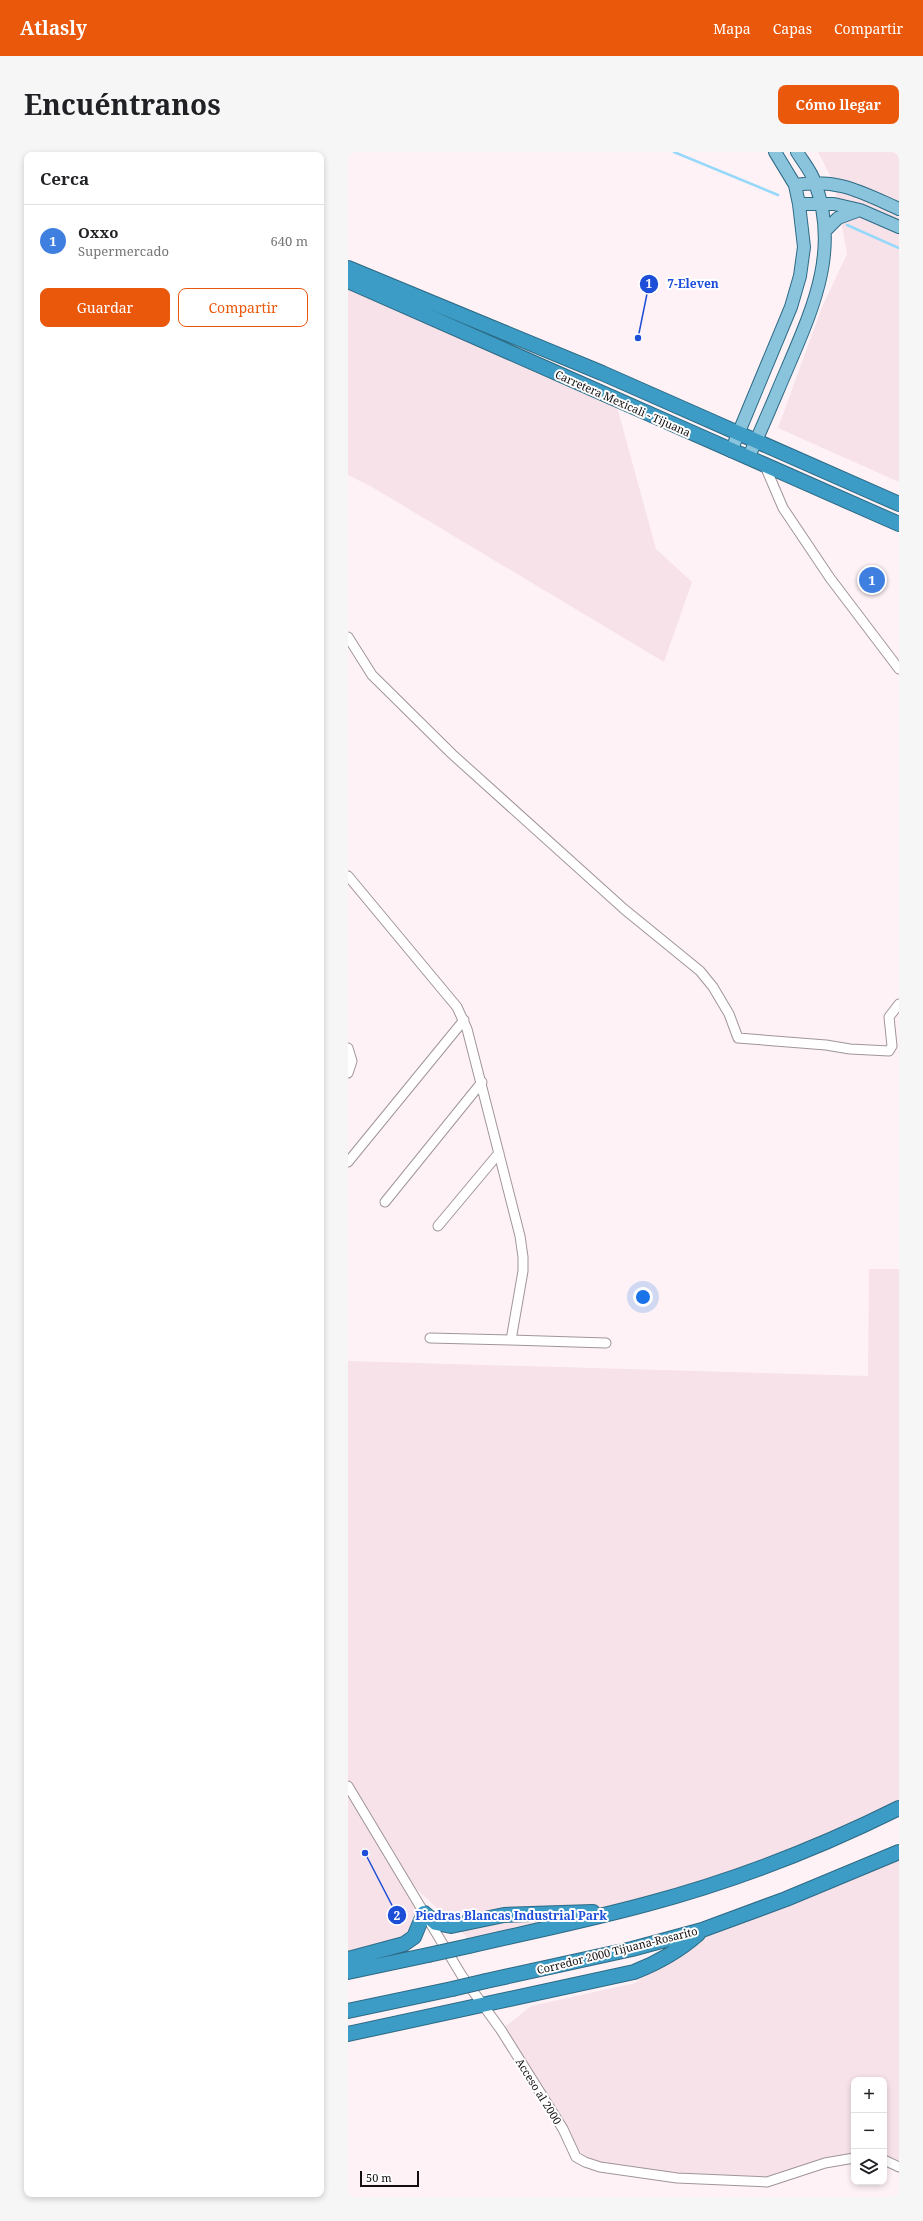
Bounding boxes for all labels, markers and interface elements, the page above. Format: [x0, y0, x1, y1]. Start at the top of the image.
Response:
text: Atlasly [20, 15, 87, 41]
text: Mapa [713, 19, 751, 38]
text: Capas [773, 19, 812, 38]
text: Compartir [834, 19, 903, 38]
text: Encuéntranos [24, 85, 221, 123]
button: Cómo llegar [778, 85, 899, 124]
text: Cerca [40, 167, 89, 190]
text: Oxxo [78, 222, 118, 242]
text: 1 [49, 232, 57, 250]
text: 640 m [271, 232, 308, 250]
text: Supermercado [78, 242, 169, 260]
callout: 7-Eleven [639, 272, 727, 296]
text: 1 [646, 275, 653, 292]
text: 7-Eleven [667, 275, 719, 292]
button: Guardar [40, 288, 170, 327]
button: Compartir [178, 288, 308, 327]
street label: Carretera Mexicali - Tijuana [553, 366, 693, 440]
pin: 1 [859, 565, 885, 595]
your location [633, 1287, 653, 1307]
callout: Piedras Blancas Industrial Park [387, 1903, 615, 1927]
text: 2 [394, 1907, 401, 1924]
text: Piedras Blancas Industrial Park [415, 1907, 607, 1924]
street label: Corredor 2000 Tijuana-Rosarito [535, 1923, 699, 1977]
street label: Acceso al 2000 [513, 2055, 565, 2127]
map controls [851, 2077, 887, 2185]
button: + [851, 2077, 887, 2113]
button: − [851, 2113, 887, 2149]
button: layers [851, 2149, 887, 2185]
scale bar [360, 2169, 419, 2188]
text: 50 m [366, 2170, 392, 2185]

